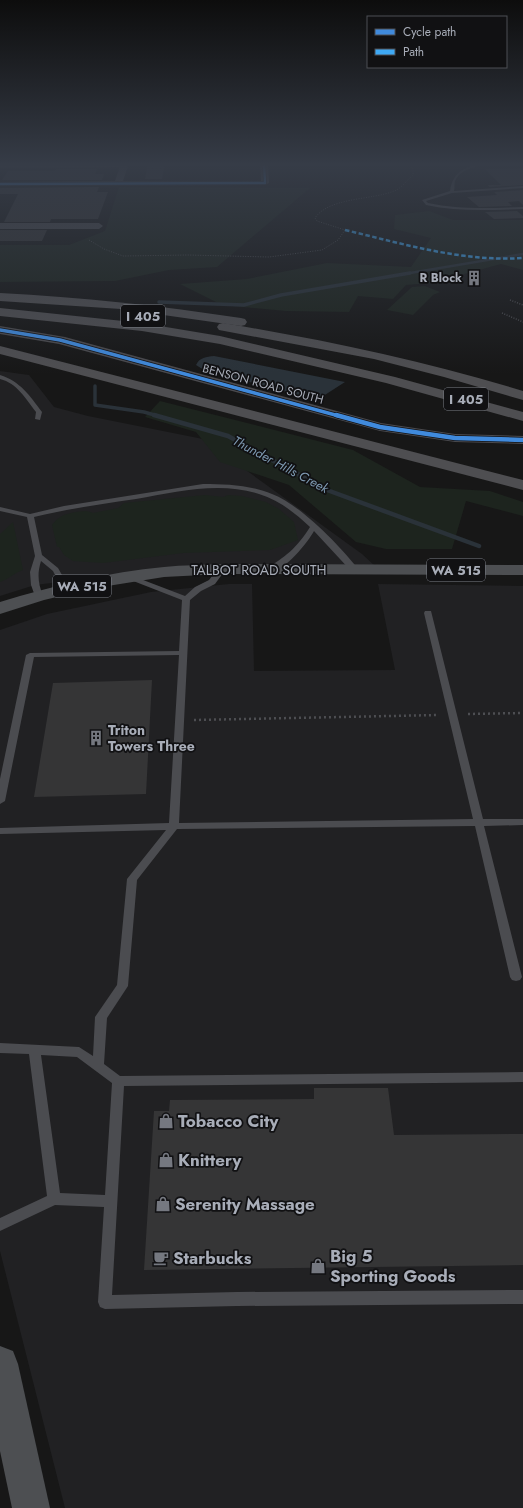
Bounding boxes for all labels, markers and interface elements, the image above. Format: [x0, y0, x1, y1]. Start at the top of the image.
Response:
legend [367, 16, 507, 68]
text: Cycle path [403, 23, 456, 41]
text: Path [403, 43, 424, 61]
place label: R Block [419, 269, 462, 287]
building icon: R Block [465, 269, 483, 287]
road number: I 405 [121, 305, 165, 327]
street label: BENSON ROAD SOUTH [200, 359, 326, 409]
road number: I 405 [444, 388, 488, 410]
water label: Thunder Hills Creek [229, 431, 332, 498]
road number: WA 515 [427, 559, 485, 581]
street label: TALBOT ROAD SOUTH [191, 560, 327, 580]
road number: WA 515 [53, 575, 111, 597]
place label: Triton Towers Three [108, 720, 195, 756]
building icon: Triton Towers Three [87, 729, 105, 747]
place label: Tobacco City [178, 1109, 279, 1133]
shop icon: Tobacco City [157, 1112, 175, 1130]
place label: Knittery [178, 1148, 242, 1172]
shop icon: Knittery [157, 1151, 175, 1169]
place label: Serenity Massage [175, 1192, 315, 1216]
shop icon: Serenity Massage [154, 1195, 172, 1213]
place label: Big 5 Sporting Goods [330, 1244, 456, 1288]
place label: Starbucks [173, 1246, 252, 1270]
cafe icon: Starbucks [152, 1249, 170, 1267]
shop icon: Big 5 Sporting Goods [309, 1257, 327, 1275]

